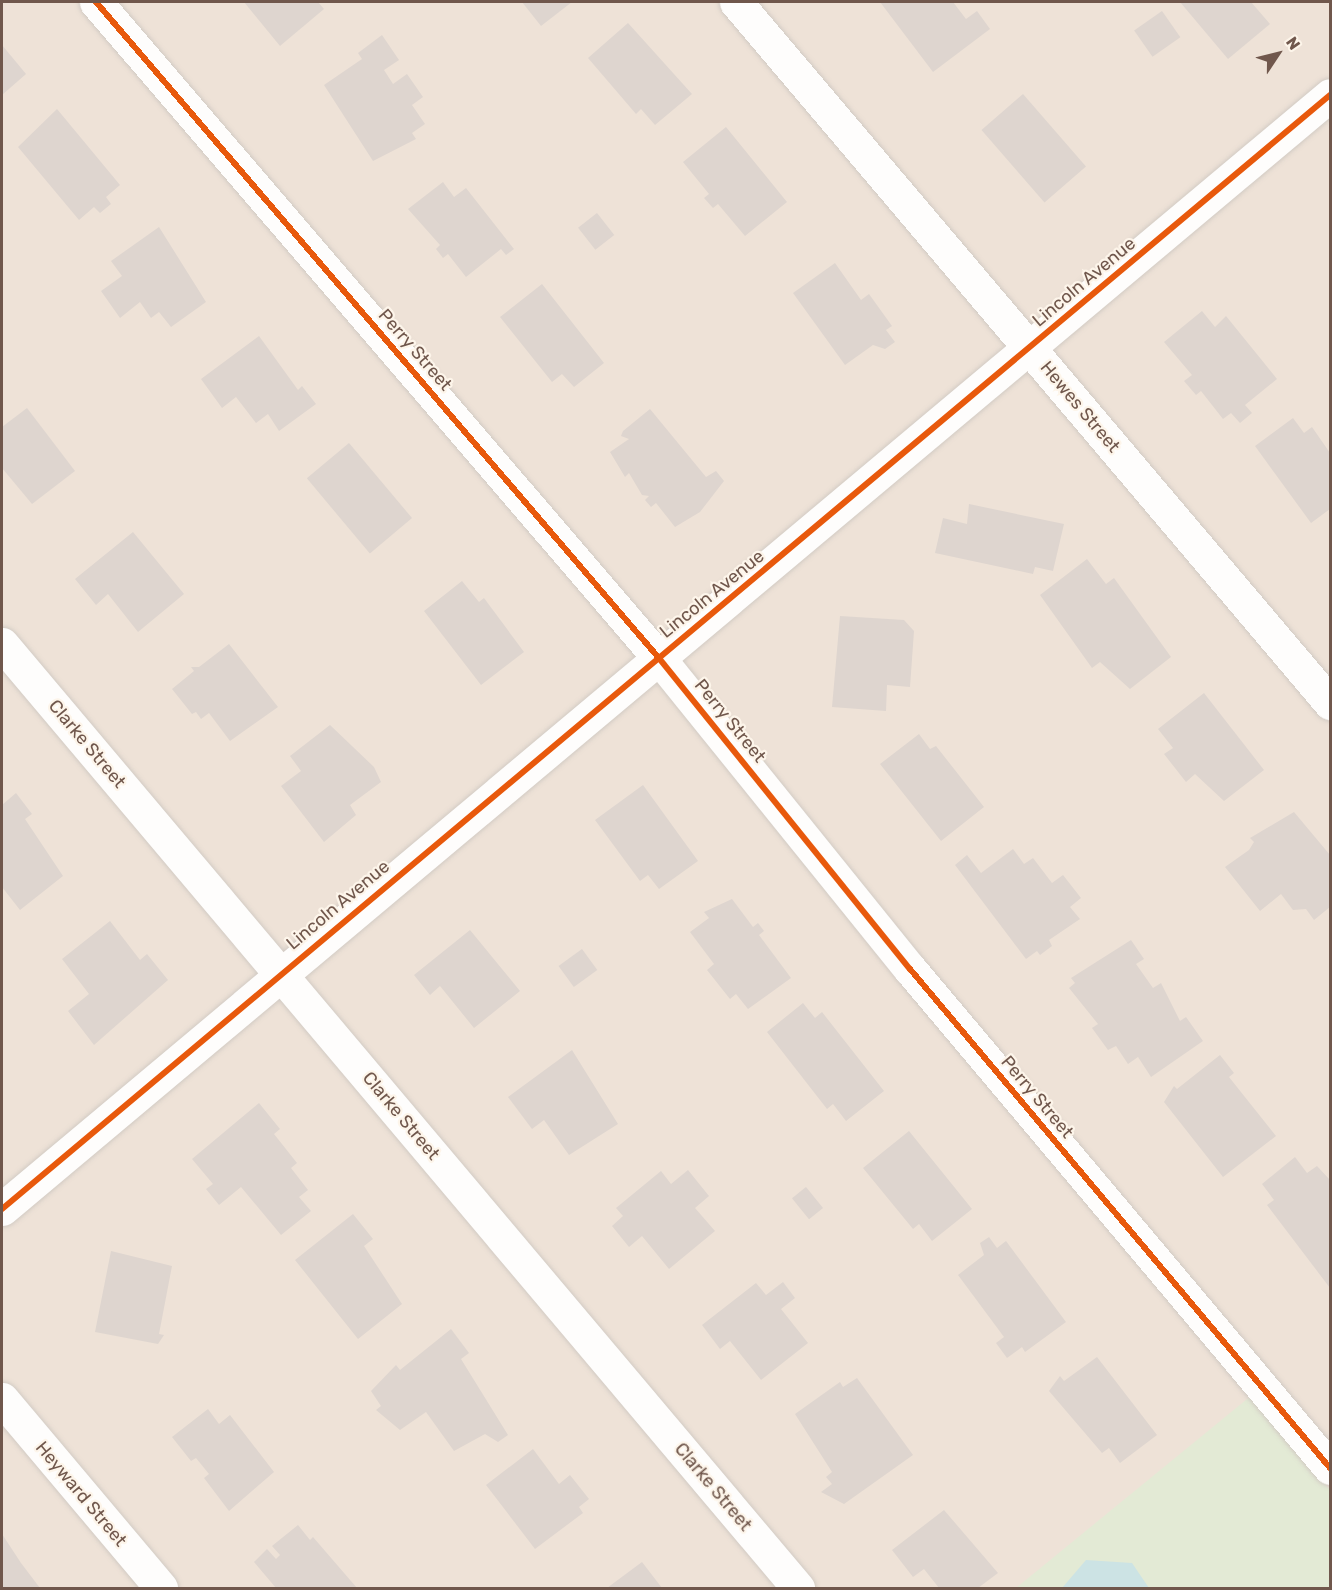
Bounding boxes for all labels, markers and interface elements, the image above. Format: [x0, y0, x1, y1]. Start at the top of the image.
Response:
north arrow [1248, 24, 1308, 84]
text: N [1282, 33, 1304, 54]
street label: Lincoln Avenue [1028, 232, 1140, 332]
street label: Perry Street [374, 305, 456, 395]
street label: Hewes Street [1036, 357, 1124, 457]
street label: Lincoln Avenue [655, 545, 769, 643]
street label: Perry Street [690, 675, 770, 767]
street label: Clarke Street [44, 695, 130, 793]
street label: Lincoln Avenue [282, 855, 394, 955]
street label: Perry Street [996, 1051, 1078, 1143]
street label: Clarke Street [358, 1067, 444, 1165]
street label: Heyward Street [31, 1437, 131, 1551]
street label: Clarke Street [670, 1438, 756, 1536]

